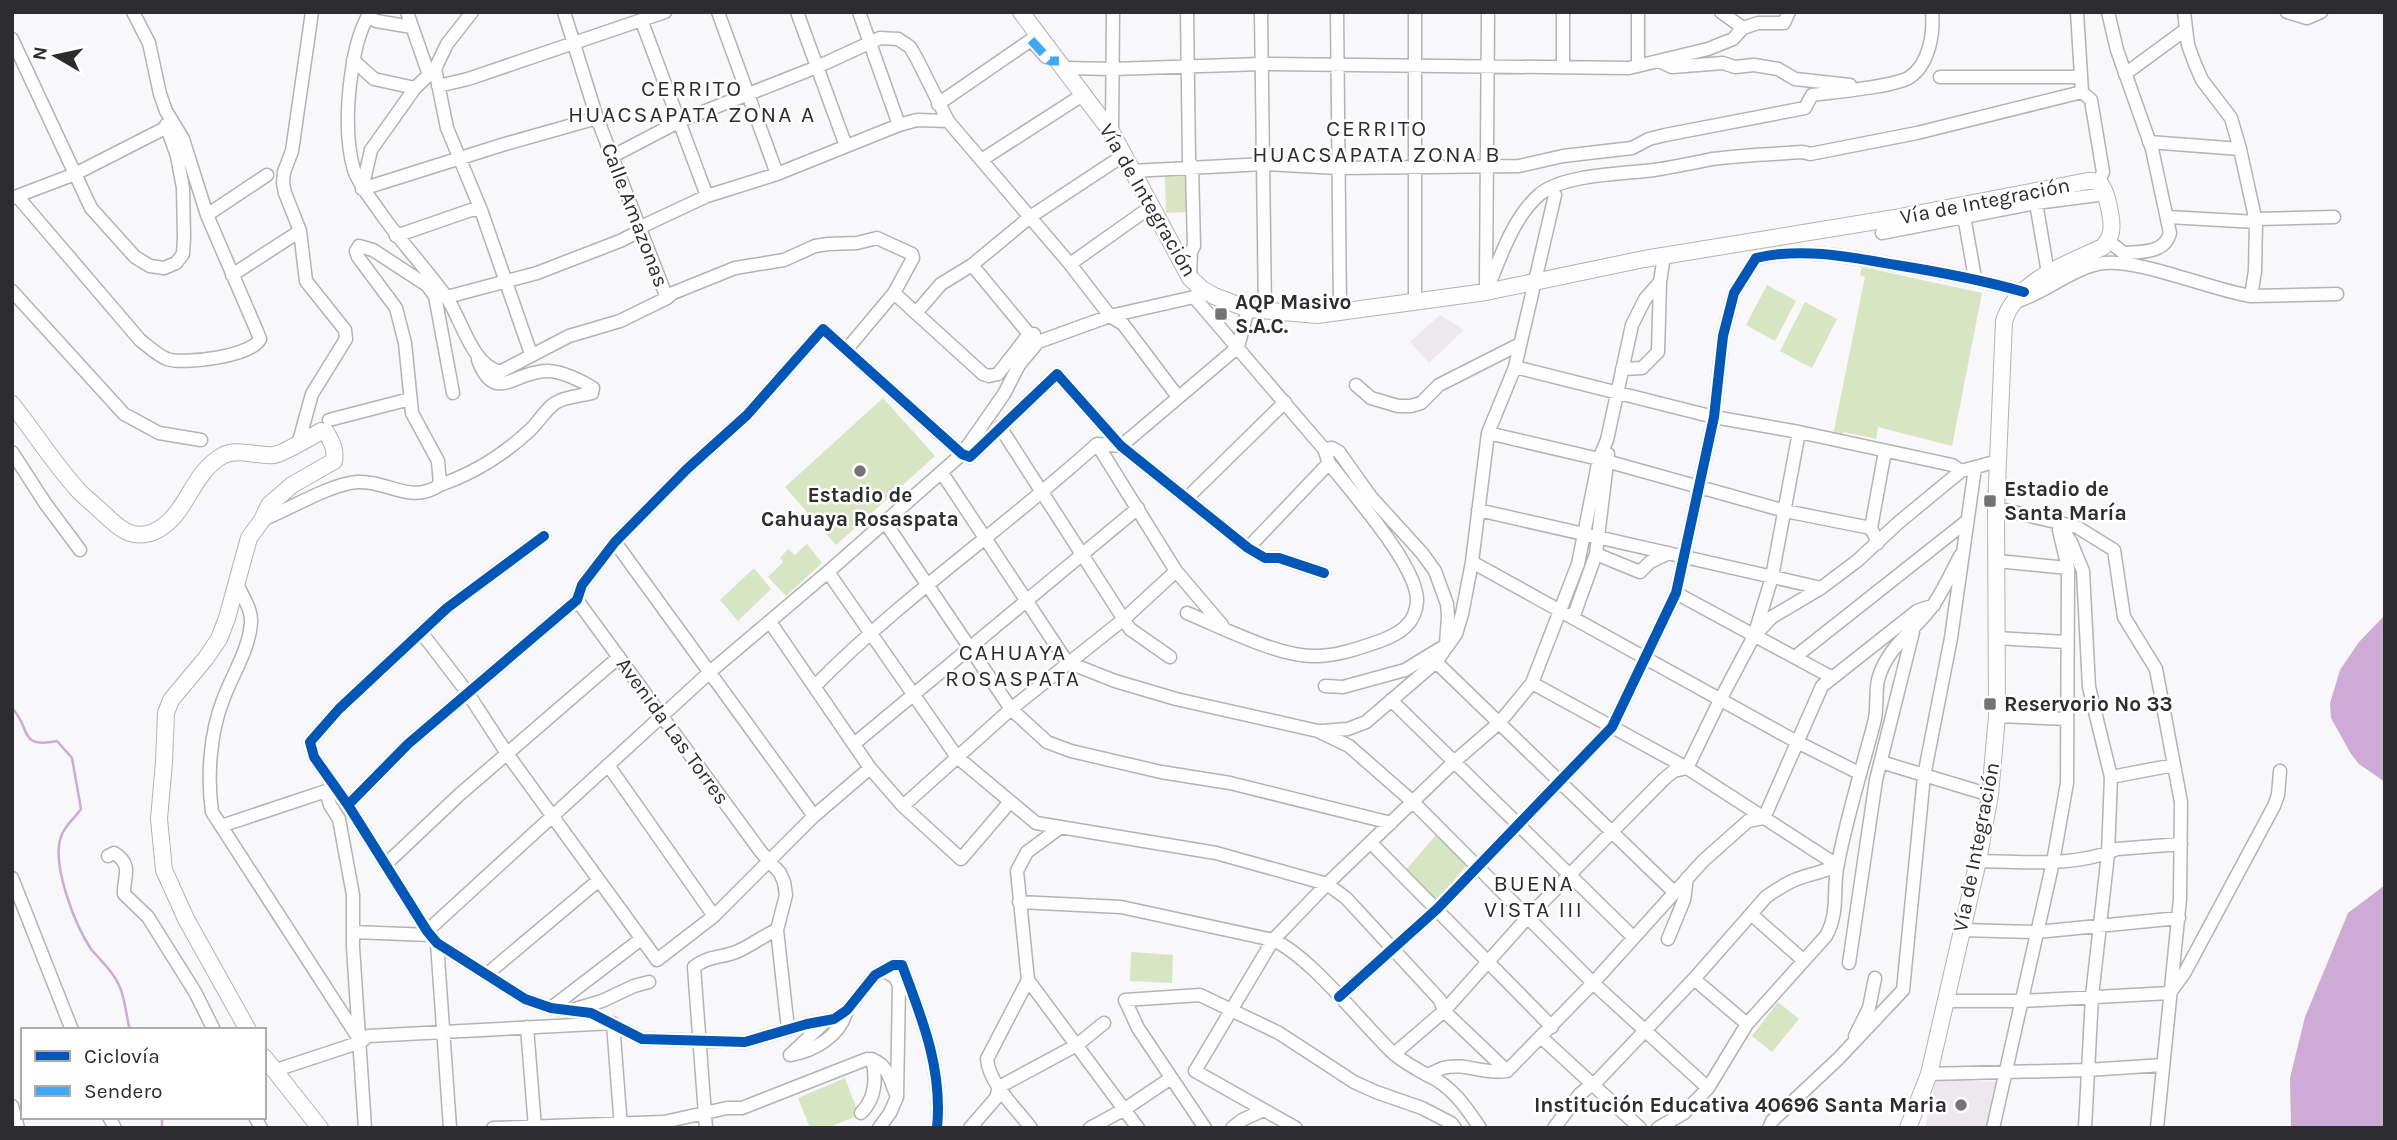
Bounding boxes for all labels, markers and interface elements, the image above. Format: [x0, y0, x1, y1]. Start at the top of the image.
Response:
north arrow [21, 21, 91, 91]
text: N [28, 45, 52, 62]
district label: CERRITO HUACSAPATA ZONA A [568, 75, 816, 128]
district label: CERRITO HUACSAPATA ZONA B [1252, 115, 1502, 168]
street label: Vía de Integración [1095, 119, 1201, 281]
street label: Calle Amazonas [597, 140, 673, 290]
street label: Vía de Integración [1898, 173, 2072, 229]
place label: AQP Masivo S.A.C. [1235, 290, 1351, 338]
marker: AQP Masivo S.A.C. [1213, 306, 1229, 322]
marker: Estadio de Cahuaya Rosaspata [852, 463, 868, 479]
place label: Estadio de Santa María [2004, 477, 2127, 525]
place label: Estadio de Cahuaya Rosaspata [761, 483, 959, 531]
marker: Estadio de Santa María [1982, 493, 1998, 509]
district label: CAHUAYA ROSASPATA [945, 639, 1081, 692]
street label: Avenida Las Torres [612, 653, 734, 809]
place label: Reservorio Nº 33 [2004, 692, 2173, 716]
marker: Reservorio Nº 33 [1982, 696, 1998, 712]
street label: Vía de Integración [1948, 760, 2004, 934]
district label: BUENA VISTA III [1484, 870, 1584, 923]
legend [21, 1028, 266, 1119]
text: Ciclovía [84, 1044, 160, 1068]
text: Sendero [84, 1079, 162, 1103]
place label: Institución Educativa 40696 Santa Maria [1534, 1093, 1947, 1117]
marker: Institución Educativa 40696 Santa Maria [1953, 1097, 1969, 1113]

